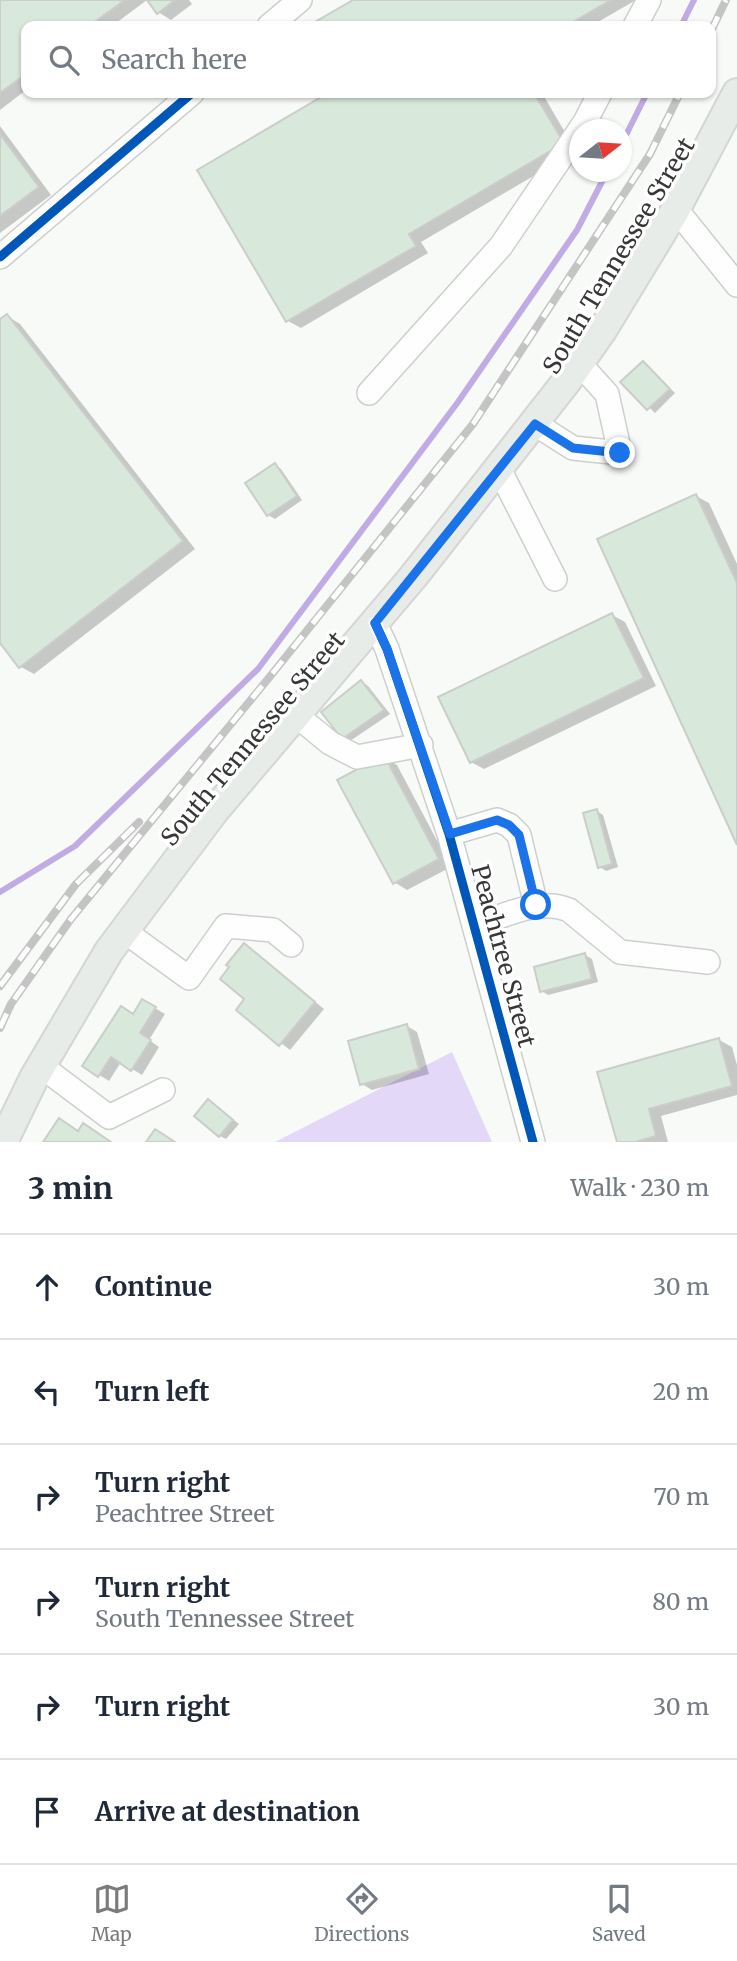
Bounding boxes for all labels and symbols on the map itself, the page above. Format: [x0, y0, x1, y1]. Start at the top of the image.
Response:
north arrow [569, 119, 632, 182]
street label: South Tennessee Street [536, 131, 702, 380]
route end [604, 437, 635, 468]
street label: South Tennessee Street [154, 625, 352, 852]
street label: Peachtree Street [464, 861, 543, 1051]
route start [520, 889, 551, 920]

